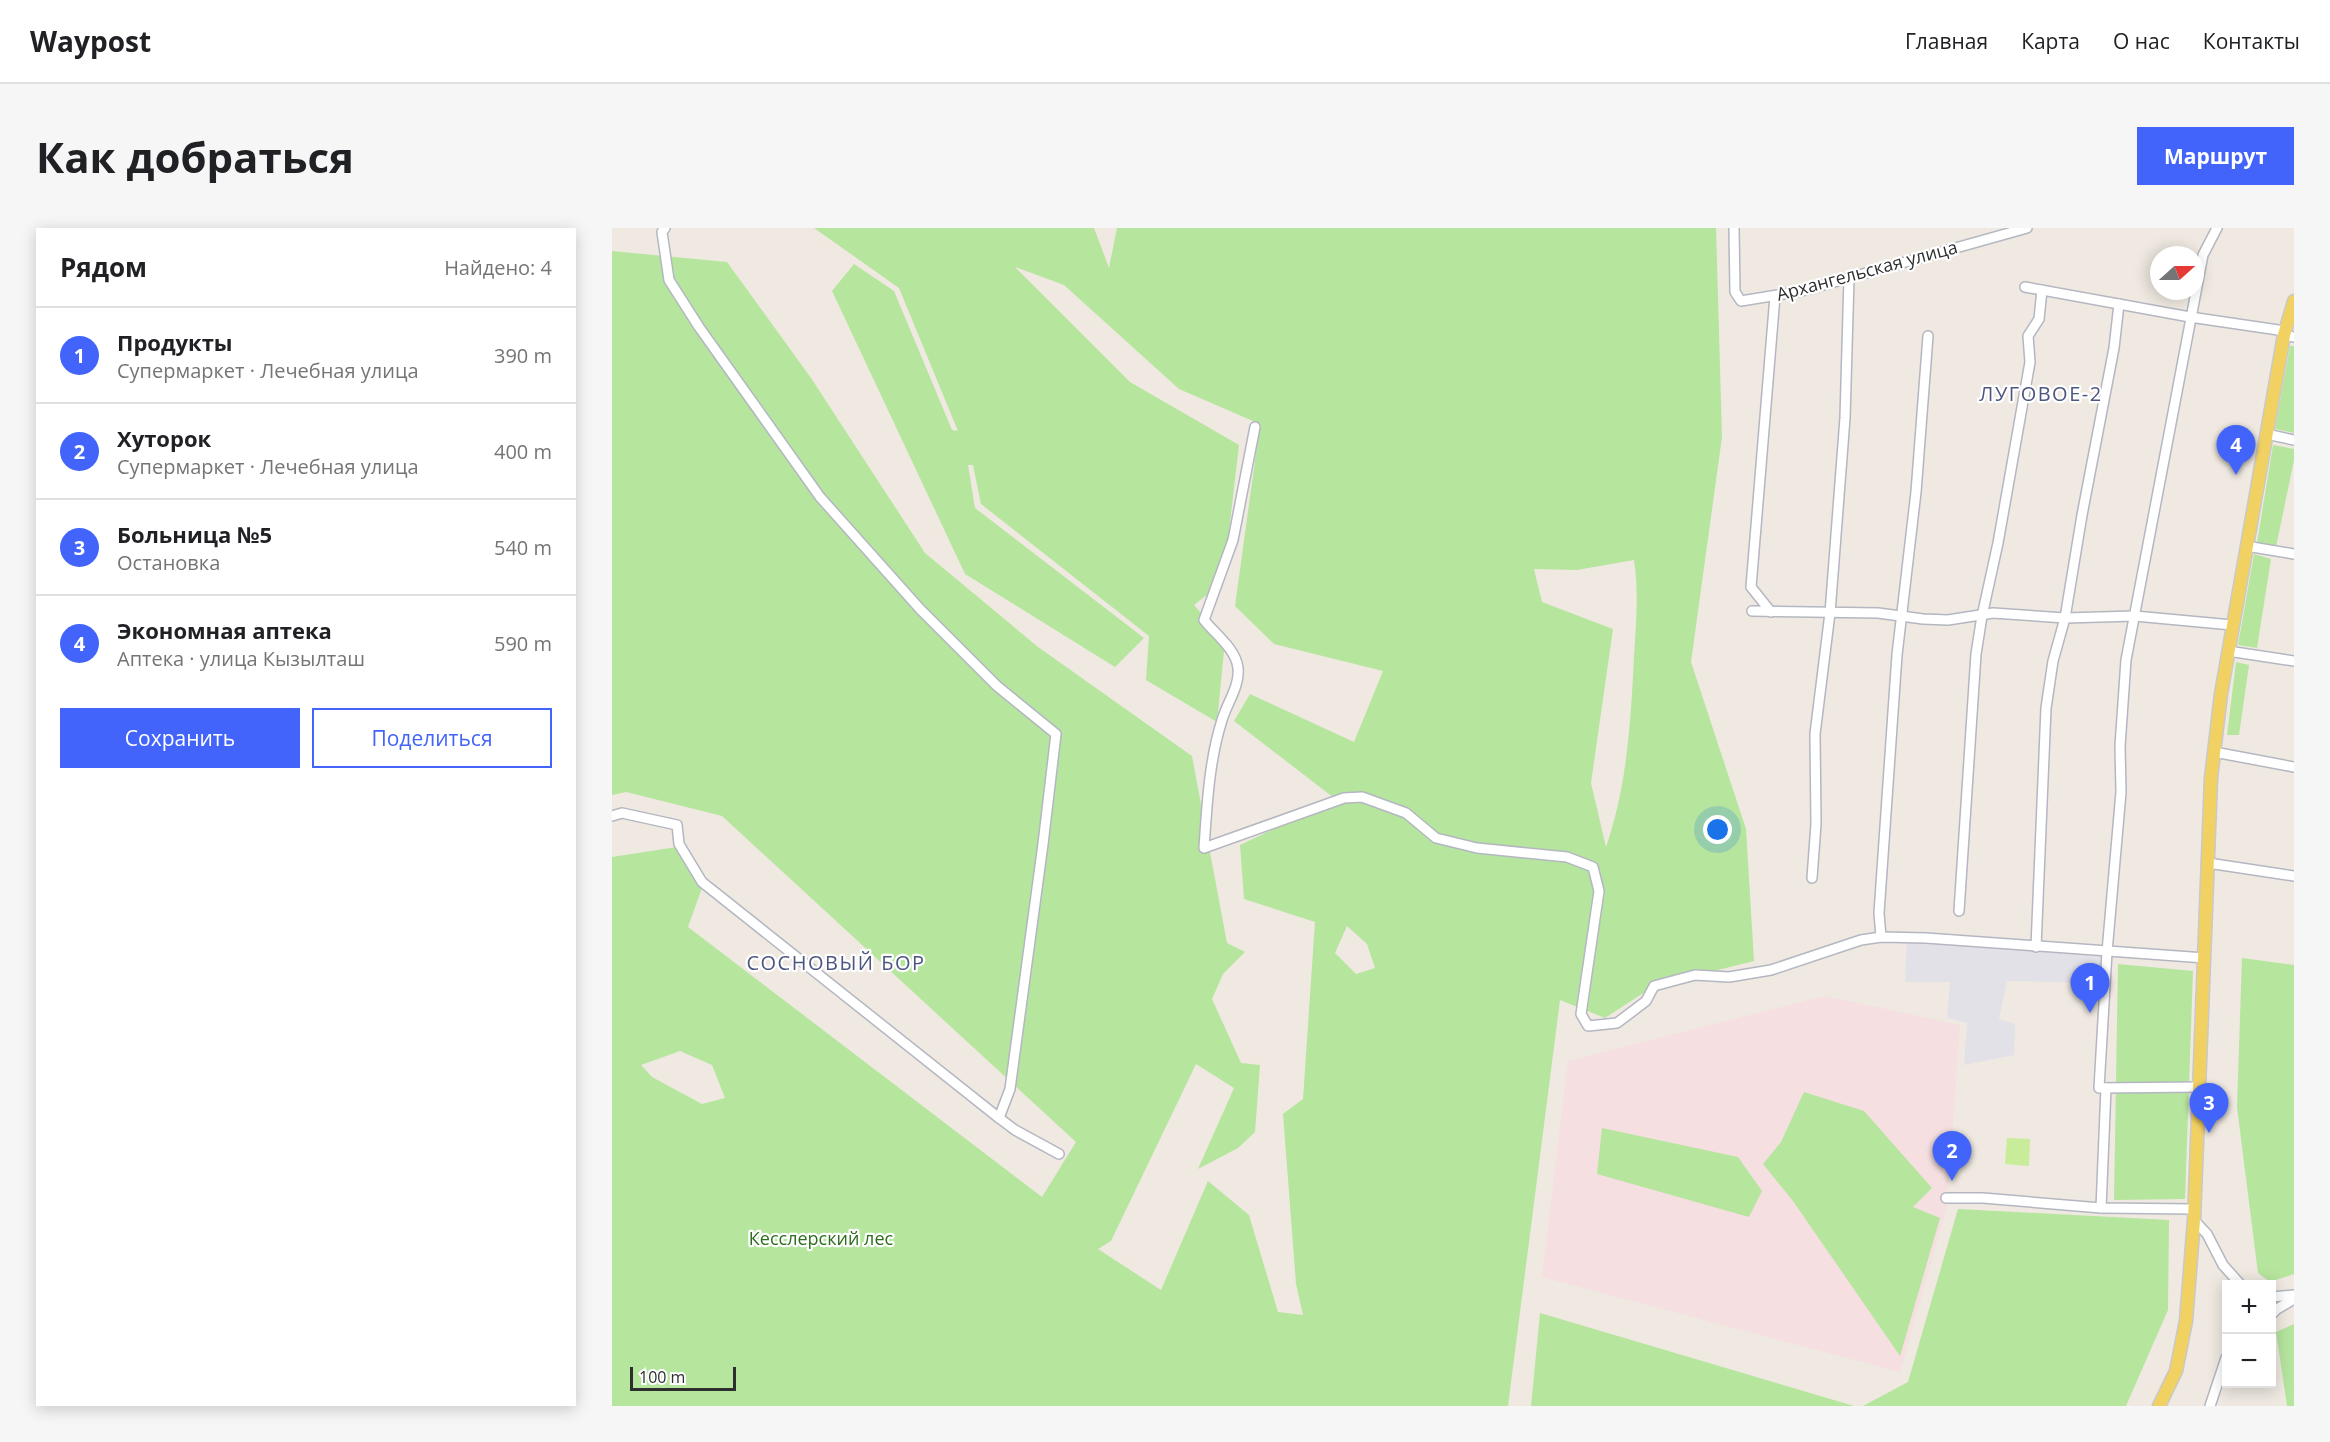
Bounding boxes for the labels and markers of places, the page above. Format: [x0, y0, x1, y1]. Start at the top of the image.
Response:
pin: 4 [2216, 426, 2256, 475]
pin: 1 [2070, 964, 2110, 1013]
pin: 3 [2190, 1084, 2228, 1133]
pin: 2 [1932, 1132, 1972, 1181]

